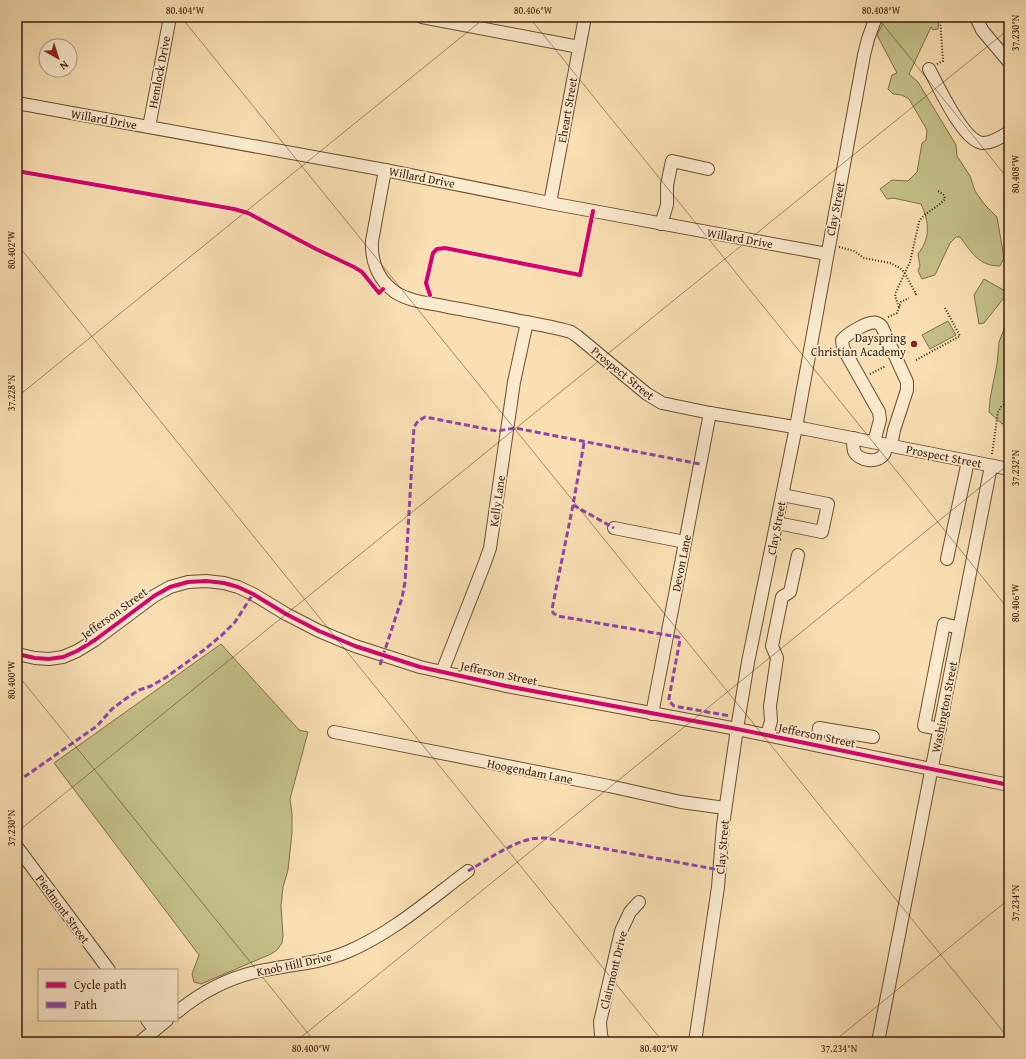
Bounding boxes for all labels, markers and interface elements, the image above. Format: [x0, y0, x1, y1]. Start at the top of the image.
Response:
text: 80.404°W [166, 3, 205, 18]
text: 80.406°W [514, 3, 553, 18]
text: 80.408°W [862, 3, 901, 18]
text: 37.230°N [1008, 14, 1023, 51]
street label: Hemlock Drive [144, 34, 174, 110]
north arrow [38, 38, 78, 78]
text: N [56, 57, 72, 75]
street label: Eheart Street [553, 75, 581, 144]
street label: Willard Drive [70, 105, 139, 133]
text: 80.408°W [1008, 154, 1023, 193]
street label: Willard Drive [388, 162, 457, 192]
street label: Clay Street [821, 180, 849, 237]
street label: Willard Drive [706, 224, 775, 252]
text: 80.402°W [4, 230, 19, 269]
place label: Dayspring Christian Academy [811, 329, 906, 360]
marker: Dayspring Christian Academy [909, 339, 919, 349]
street label: Prospect Street [588, 342, 659, 404]
text: 37.228°N [4, 374, 19, 411]
street label: Prospect Street [905, 440, 984, 472]
text: 37.232°N [1008, 449, 1023, 486]
street label: Kelly Lane [485, 474, 509, 528]
street label: Clay Street [762, 499, 790, 556]
street label: Devon Lane [667, 533, 695, 593]
street label: Jefferson Street [76, 583, 151, 644]
text: 80.406°W [1008, 583, 1023, 622]
street label: Jefferson Street [457, 656, 540, 690]
street label: Washington Street [927, 659, 961, 754]
text: 80.400°W [4, 660, 19, 699]
street label: Jefferson Street [775, 718, 858, 752]
street label: Hoogendam Lane [486, 754, 575, 788]
text: 37.230°N [4, 809, 19, 846]
street label: Clay Street [711, 818, 733, 875]
street label: Piedmont Street [32, 871, 94, 948]
text: 37.234°N [1008, 884, 1023, 921]
street label: Clairmont Drive [595, 929, 631, 1011]
street label: Knob Hill Drive [255, 948, 334, 980]
legend [38, 969, 178, 1021]
text: Cycle path [74, 976, 127, 993]
text: Path [74, 996, 97, 1013]
text: 80.400°W [292, 1041, 331, 1056]
text: 80.402°W [640, 1041, 679, 1056]
text: 37.234°N [821, 1041, 858, 1056]

